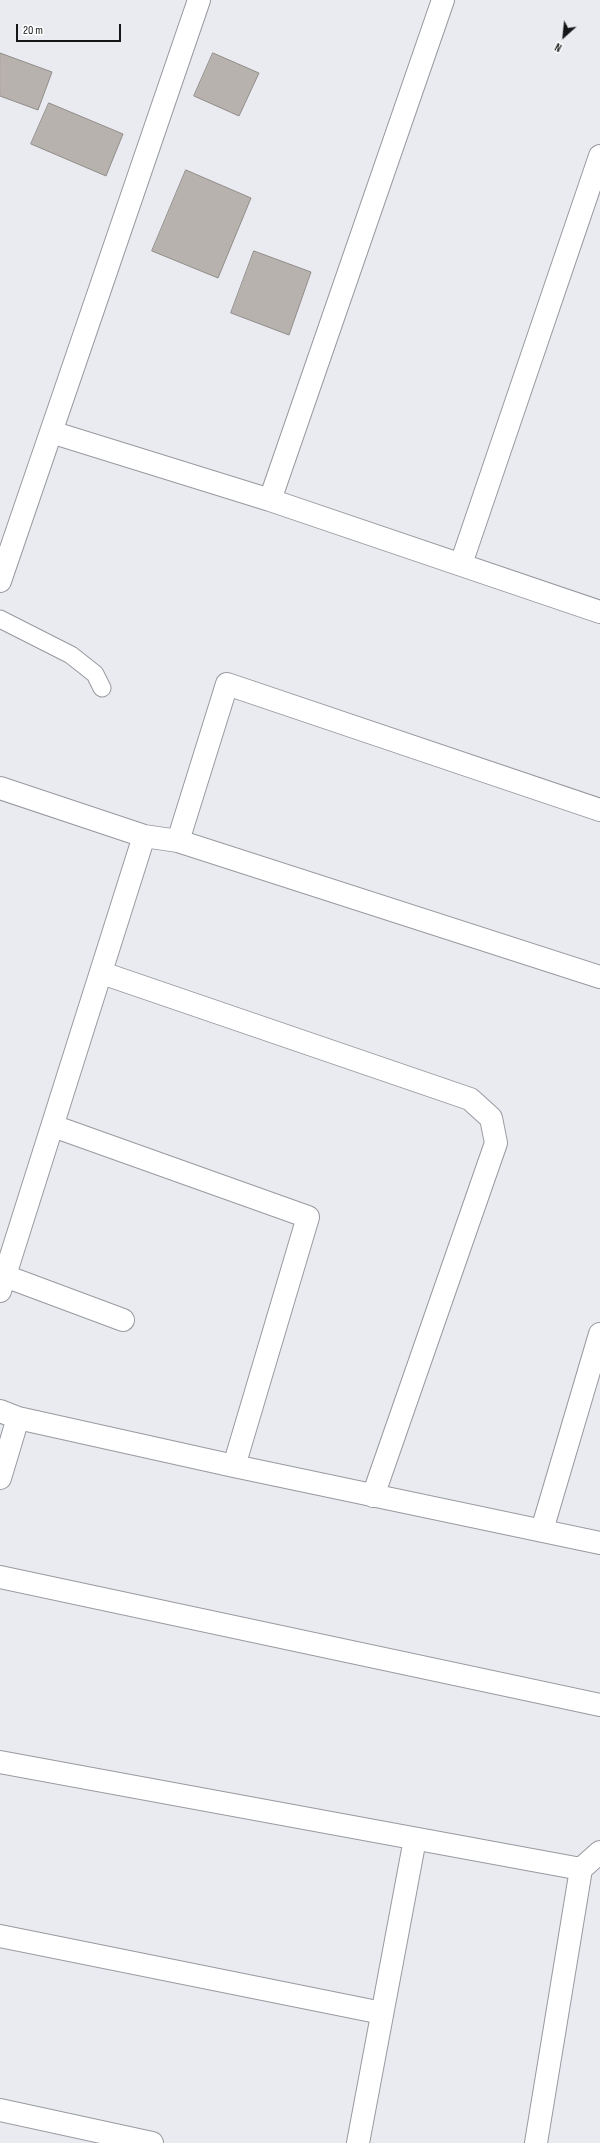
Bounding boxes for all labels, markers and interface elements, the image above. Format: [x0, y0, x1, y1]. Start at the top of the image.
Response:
scale bar [18, 16, 123, 42]
north arrow [544, 16, 584, 56]
text: 20 m [23, 23, 43, 38]
text: N [553, 40, 564, 54]

